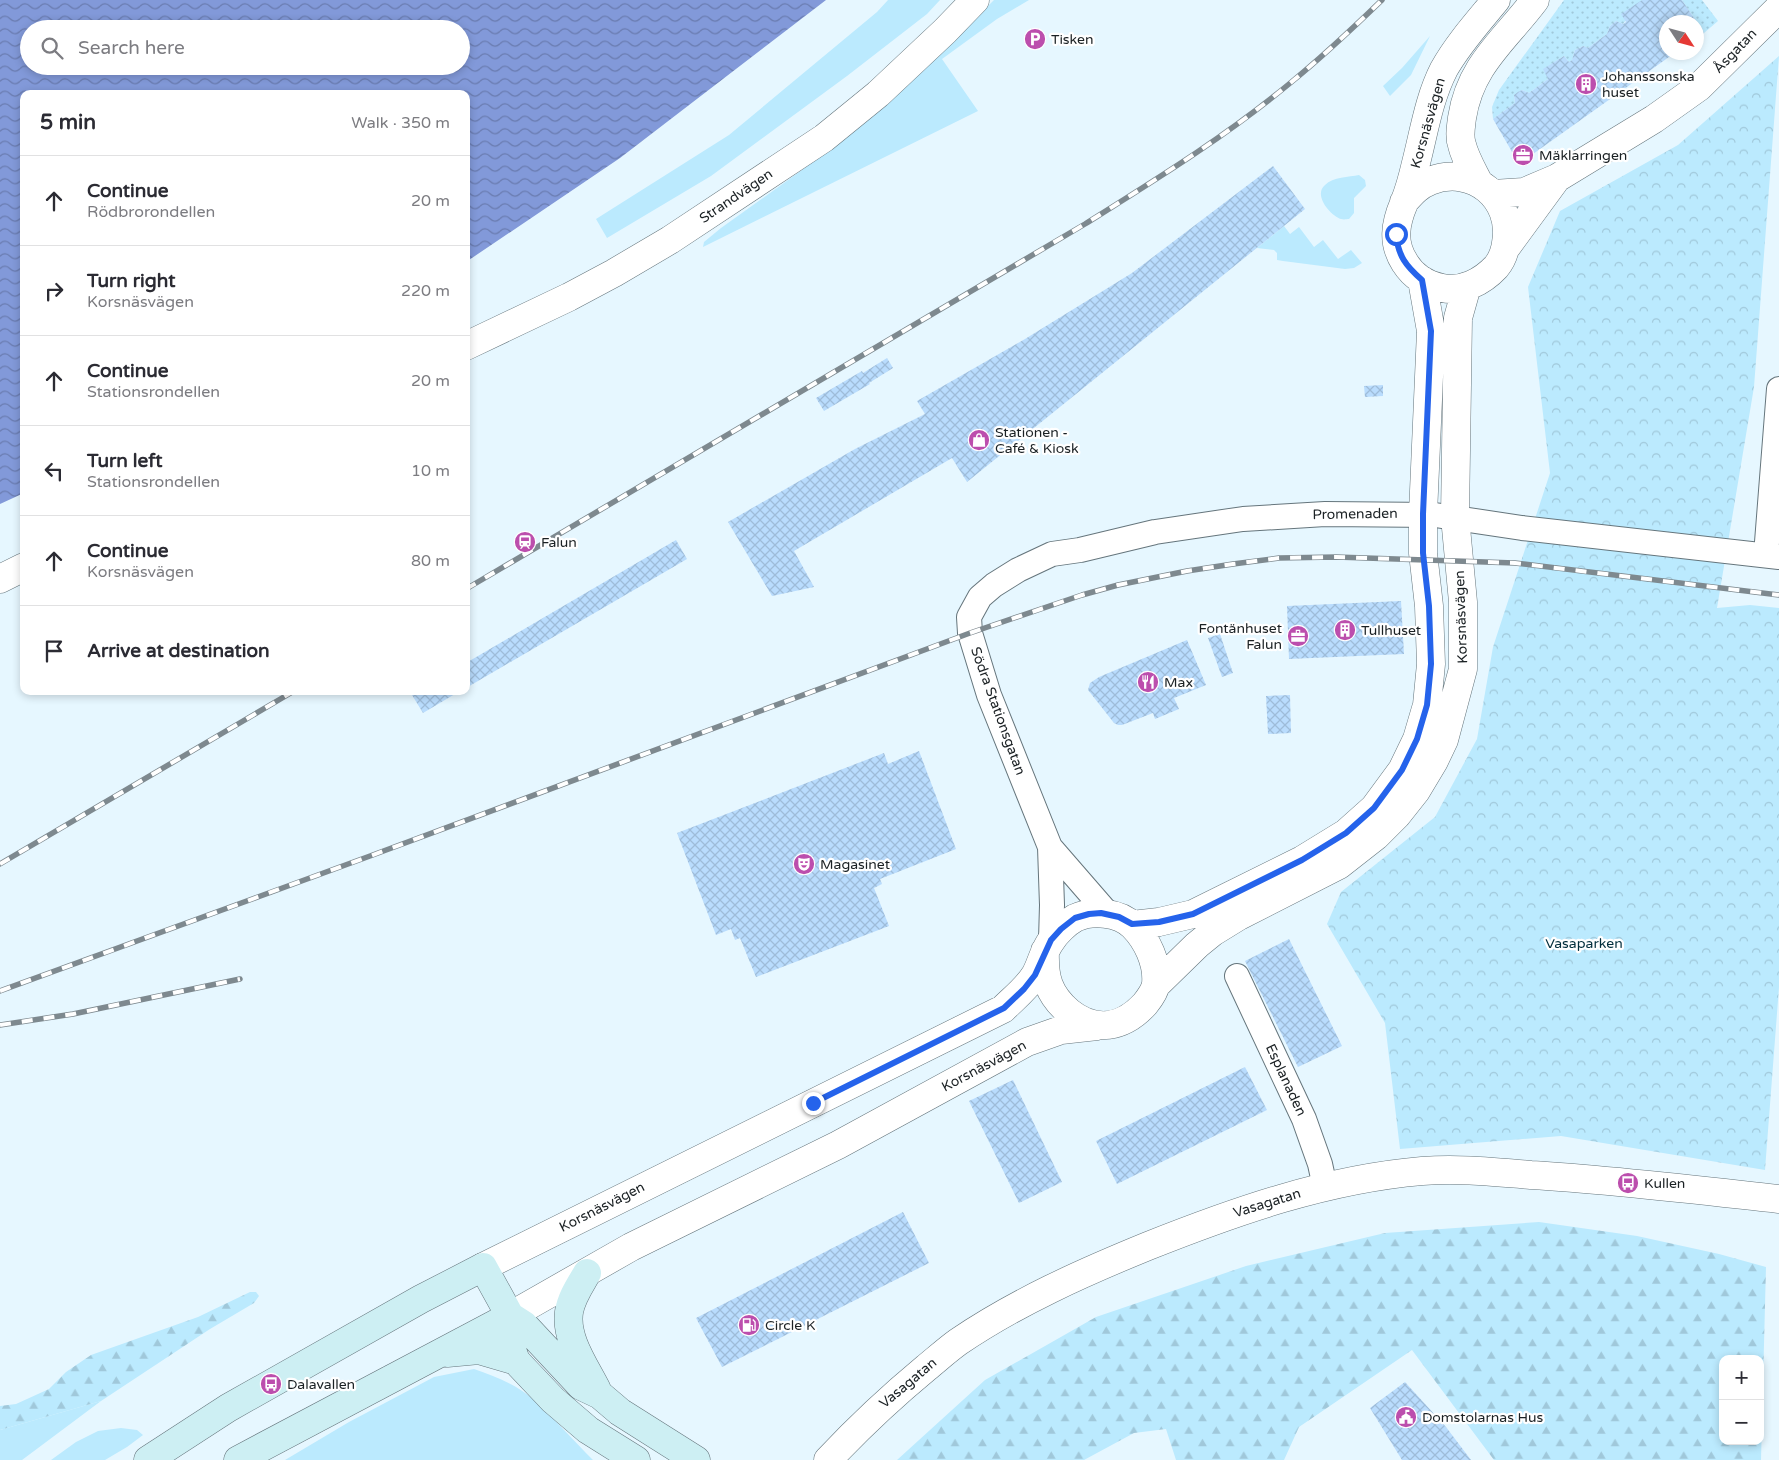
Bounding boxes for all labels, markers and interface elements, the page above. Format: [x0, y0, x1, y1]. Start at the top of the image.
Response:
north arrow [1659, 15, 1704, 60]
search box [20, 20, 470, 75]
street label: Åsgatan [1710, 25, 1760, 77]
parking icon: Tisken [1023, 27, 1047, 51]
place label: Tisken [1051, 31, 1094, 48]
icon: search [38, 34, 66, 62]
text: Search here [78, 37, 185, 59]
place label: Johanssonska huset [1602, 68, 1695, 101]
building icon: Johanssonska huset [1574, 72, 1598, 96]
street label: Korsnäsvägen [1407, 76, 1449, 170]
text: 5 min [40, 110, 96, 135]
text: Walk · 350 m [351, 113, 450, 133]
office icon: Mäklarringen [1511, 143, 1535, 167]
place label: Mäklarringen [1539, 147, 1627, 164]
street label: Strandvägen [696, 165, 776, 227]
text: Continue [87, 180, 169, 202]
icon: ahead [40, 187, 68, 215]
text: 20 m [411, 191, 450, 211]
text: Rödbrorondellen [87, 202, 215, 222]
route start [1385, 223, 1408, 246]
text: Turn right [87, 270, 175, 292]
icon: right [40, 277, 68, 305]
text: 220 m [401, 281, 450, 301]
text: Korsnäsvägen [87, 292, 194, 312]
text: Continue [87, 360, 169, 382]
icon: ahead [40, 367, 68, 395]
text: 20 m [411, 371, 450, 391]
text: Stationsrondellen [87, 382, 220, 402]
place label: Stationen - Café & Kiosk [995, 424, 1079, 457]
shop icon: Stationen - Café & Kiosk [967, 428, 991, 452]
text: Turn left [87, 450, 163, 472]
icon: left [40, 457, 68, 485]
text: 10 m [411, 461, 450, 481]
text: Stationsrondellen [87, 472, 220, 492]
street label: Promenaden [1312, 505, 1398, 523]
station icon: Falun [513, 530, 537, 554]
place label: Falun [541, 534, 577, 551]
text: Continue [87, 540, 169, 562]
icon: ahead [40, 547, 68, 575]
text: 80 m [411, 551, 450, 571]
text: Korsnäsvägen [87, 562, 194, 582]
street label: Korsnäsvägen [1451, 570, 1471, 664]
building icon: Tullhuset [1333, 618, 1357, 642]
place label: Fontänhuset Falun [1198, 620, 1283, 653]
place label: Tullhuset [1361, 622, 1422, 639]
office icon: Fontänhuset Falun [1286, 624, 1310, 648]
icon: arrive [40, 637, 68, 665]
text: Arrive at destination [87, 640, 270, 662]
street label: Södra Stationsgatan [967, 645, 1029, 777]
restaurant icon: Max [1136, 670, 1160, 694]
place label: Max [1164, 674, 1193, 691]
theatre icon: Magasinet [792, 852, 816, 876]
place label: Magasinet [820, 856, 891, 873]
park label: Vasaparken [1545, 935, 1623, 952]
street label: Korsnäsvägen [939, 1037, 1029, 1095]
street label: Esplanaden [1262, 1041, 1310, 1119]
route end [802, 1092, 825, 1115]
bus stop icon: Kullen [1616, 1171, 1640, 1195]
place label: Kullen [1644, 1175, 1685, 1192]
street label: Korsnäsvägen [556, 1178, 648, 1236]
street label: Vasagatan [1231, 1185, 1303, 1221]
fuel station icon: Circle K [737, 1313, 761, 1337]
place label: Circle K [765, 1317, 815, 1334]
street label: Vasagatan [876, 1354, 940, 1412]
map controls [1719, 1355, 1764, 1445]
button: + [1719, 1355, 1764, 1400]
bus stop icon: Dalavallen [259, 1372, 283, 1396]
place label: Dalavallen [287, 1376, 355, 1393]
button: − [1719, 1400, 1764, 1445]
public building icon: Domstolarnas Hus [1394, 1405, 1418, 1429]
place label: Domstolarnas Hus [1422, 1409, 1543, 1426]

